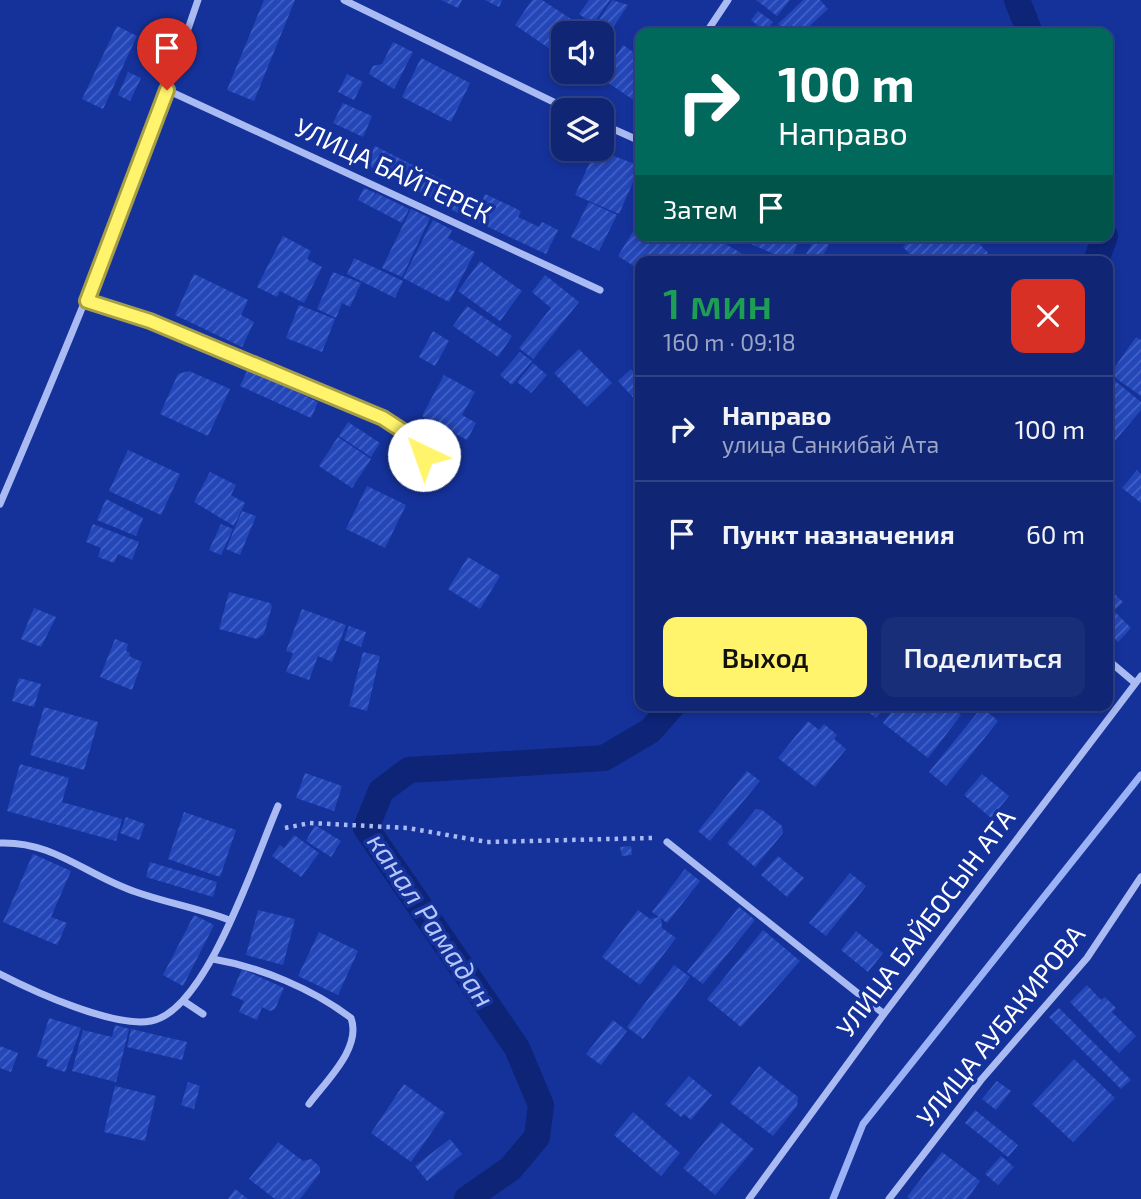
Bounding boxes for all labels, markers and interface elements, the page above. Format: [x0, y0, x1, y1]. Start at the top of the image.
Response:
pin [137, 18, 197, 90]
map controls [551, 21, 614, 161]
button: sound [551, 21, 614, 84]
icon: arrive [148, 29, 186, 67]
text: 100 m [778, 53, 915, 112]
icon: right [663, 56, 754, 147]
button: layers [551, 98, 614, 161]
street label: УЛИЦА БАЙТЕРЕК [290, 111, 497, 229]
text: Направо [778, 113, 908, 151]
icon: arrive [752, 189, 790, 227]
text: Затем [663, 193, 738, 224]
text: 1 мин [663, 277, 772, 327]
button: close [1011, 279, 1085, 353]
text: 160 m · 09:18 [663, 328, 796, 356]
text: Направо [722, 399, 831, 430]
icon: right [663, 410, 701, 448]
text: 100 m [1015, 413, 1085, 444]
position arrow [387, 418, 461, 492]
text: улица Санкибай Ата [722, 430, 939, 458]
icon: arrive [663, 515, 701, 553]
text: Пункт назначения [722, 518, 955, 549]
text: 60 m [1026, 518, 1085, 549]
button: Выход [663, 617, 867, 697]
button: Поделиться [881, 617, 1085, 697]
street label: УЛИЦА БАЙБОСЫН АТА [829, 802, 1020, 1042]
water label: канал Рамадан [361, 826, 503, 1013]
street label: УЛИЦА АУБАКИРОВА [909, 918, 1090, 1132]

